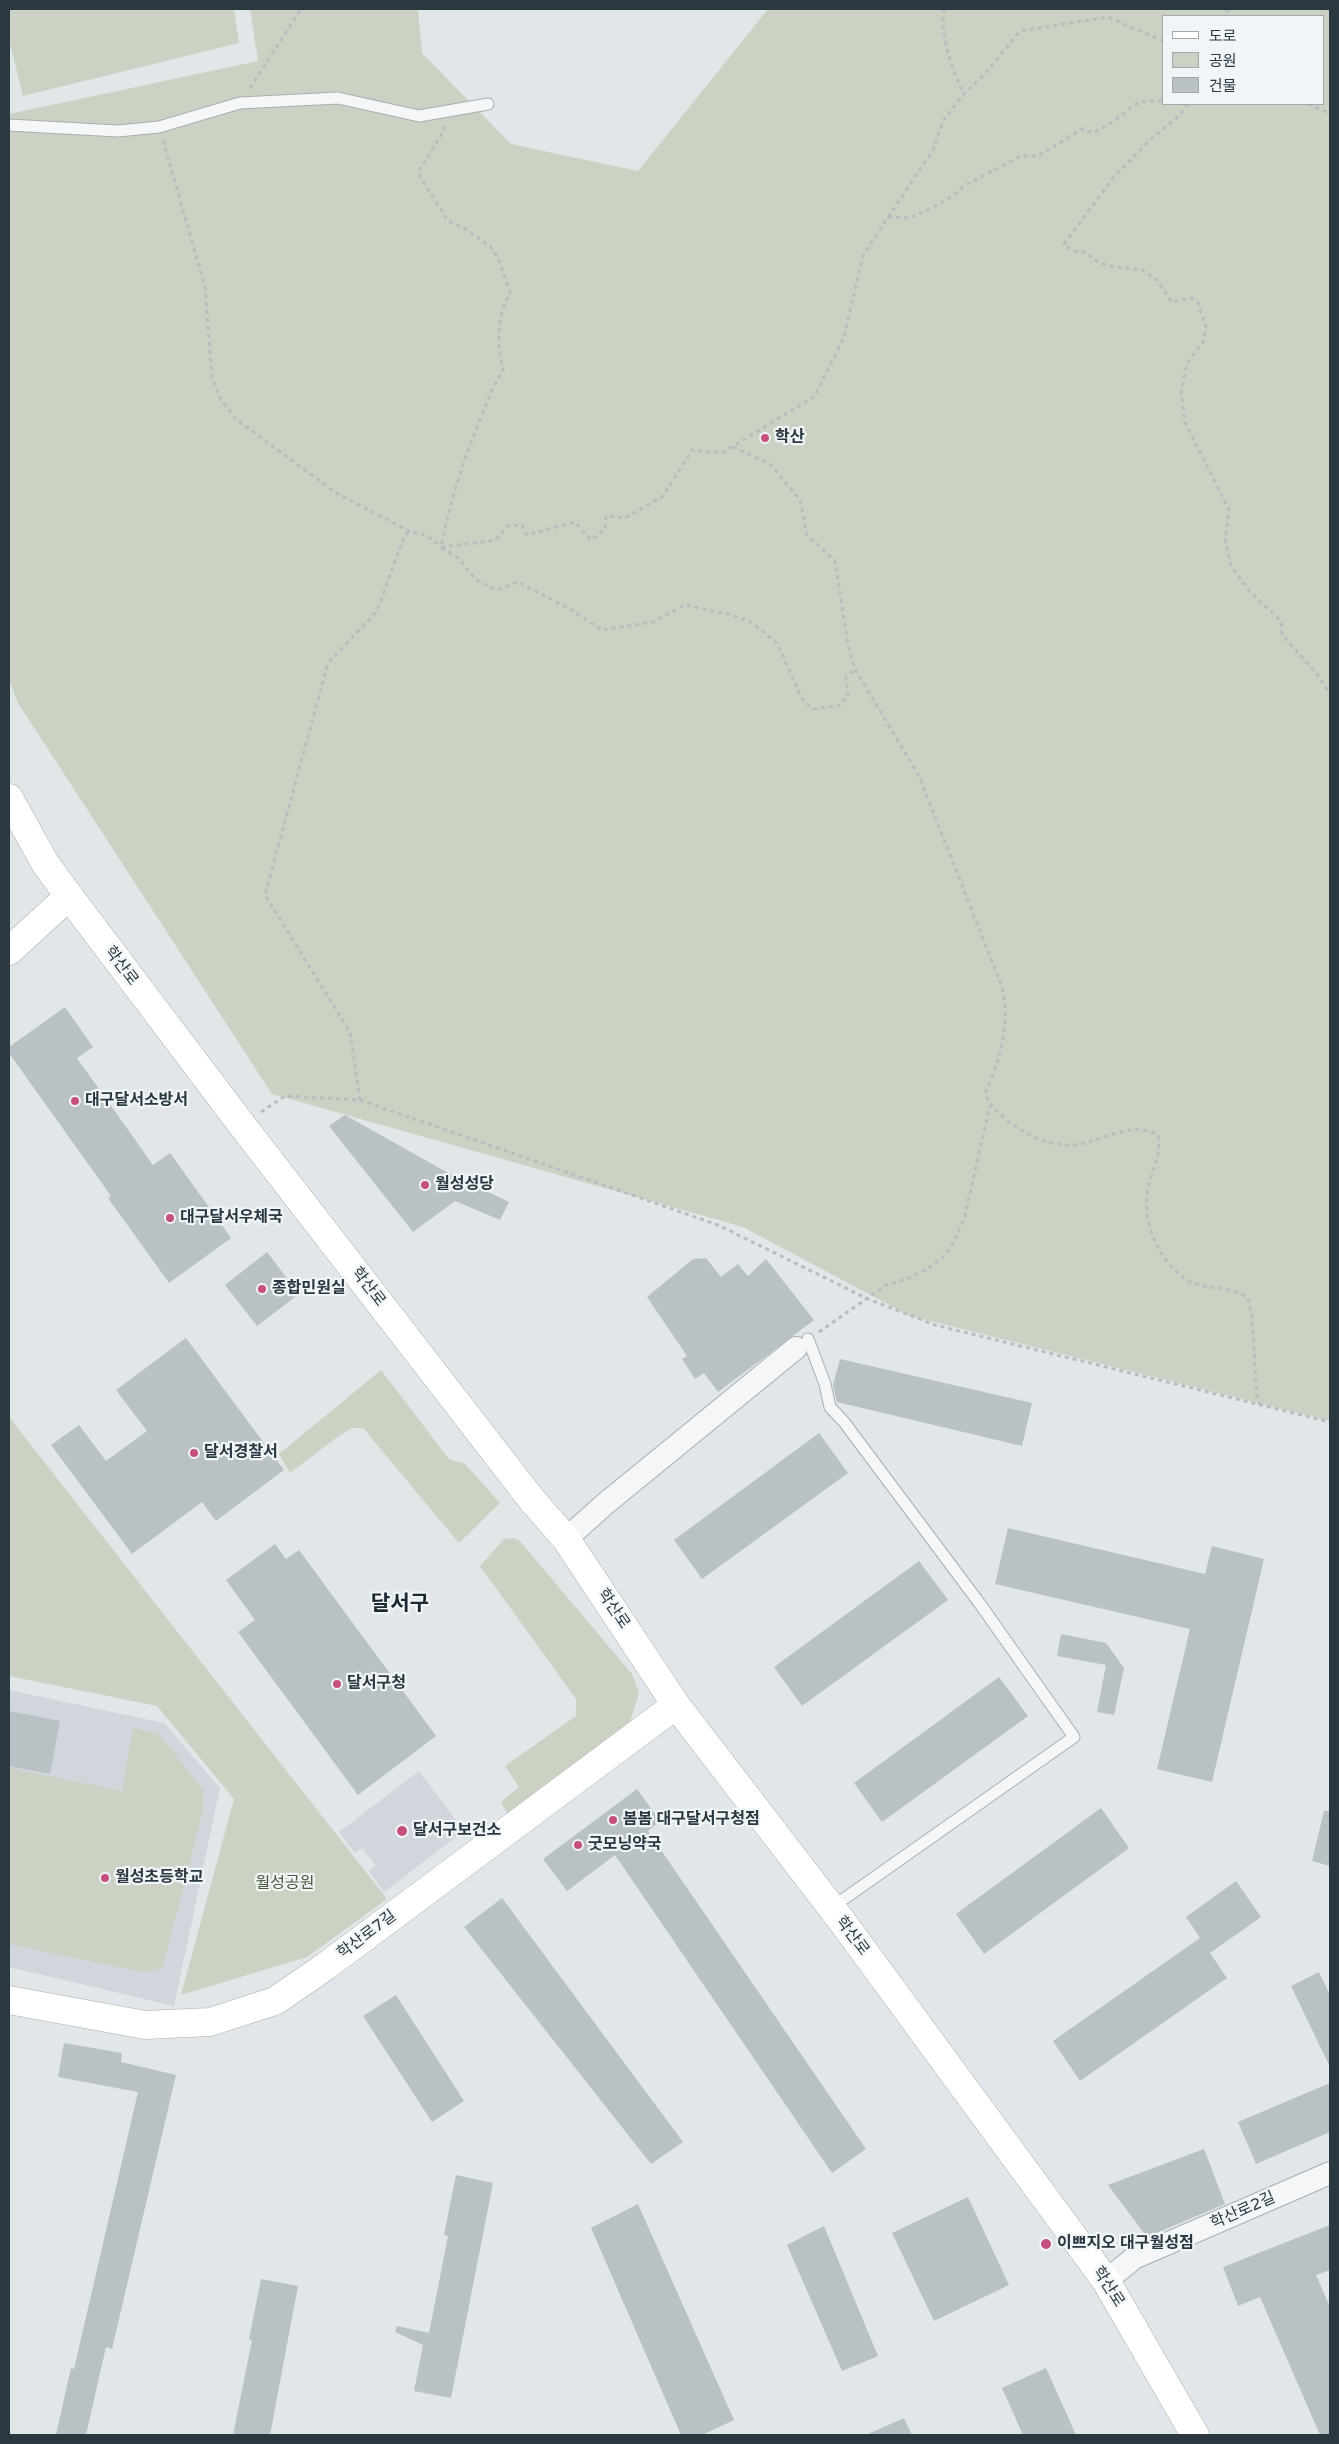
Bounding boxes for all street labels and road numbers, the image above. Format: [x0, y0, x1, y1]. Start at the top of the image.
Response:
street label: 학산로 [100, 943, 142, 989]
street label: 학산로 [347, 1264, 389, 1310]
street label: 학산로 [593, 1585, 633, 1633]
street label: 학산로7길 [334, 1907, 400, 1963]
street label: 학산로 [831, 1913, 873, 1959]
street label: 학산로2길 [1208, 2188, 1278, 2234]
street label: 학산로 [1088, 2263, 1128, 2311]

